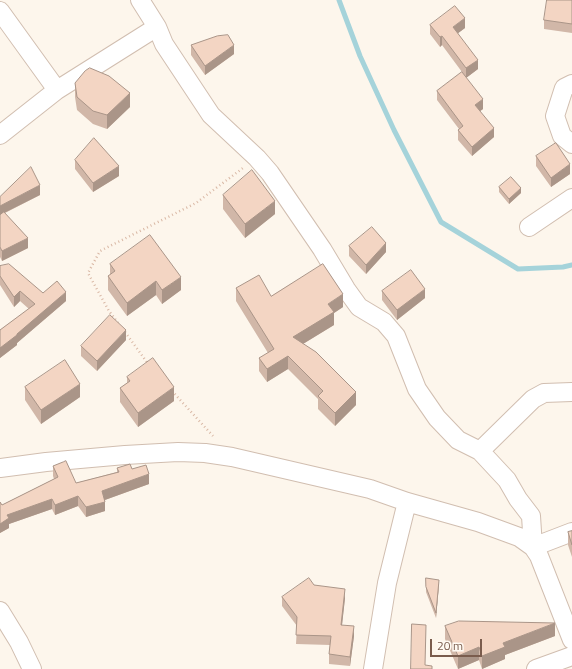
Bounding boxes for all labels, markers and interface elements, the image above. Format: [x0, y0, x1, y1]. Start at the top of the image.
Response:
scale bar [432, 631, 484, 657]
text: 20 m [437, 636, 463, 655]

